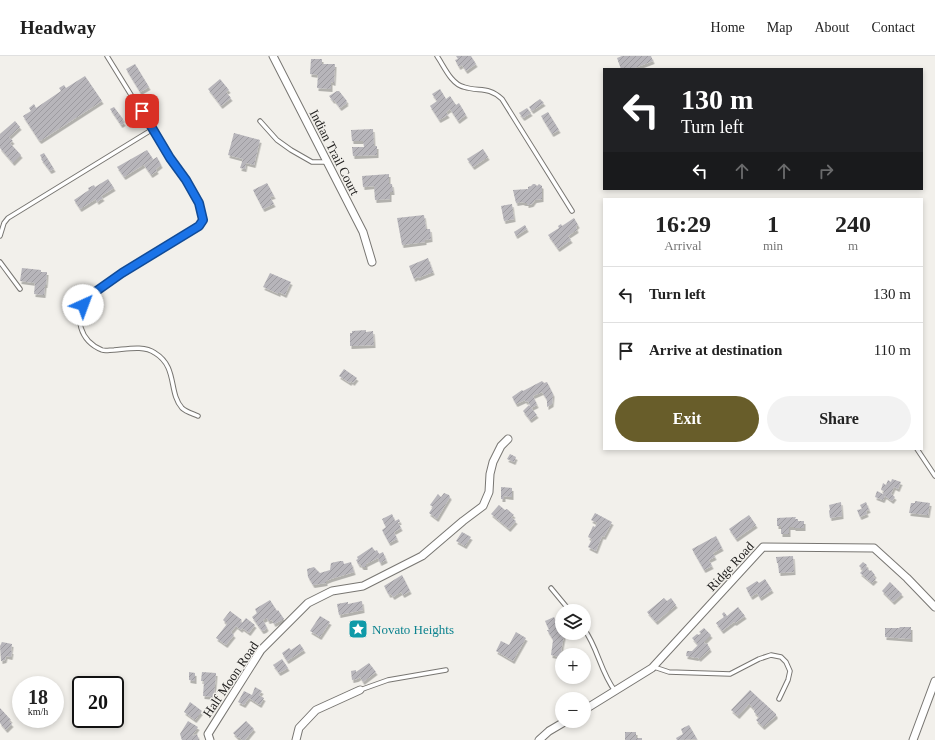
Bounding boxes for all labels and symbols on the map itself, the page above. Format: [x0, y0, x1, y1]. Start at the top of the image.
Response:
pin [125, 94, 159, 128]
street label: Indian Trail Court [307, 107, 363, 198]
position arrow [62, 284, 104, 326]
street label: Ridge Road [704, 538, 757, 594]
place icon: Novato Heights [347, 618, 369, 640]
place label: Novato Heights [372, 622, 454, 637]
street label: Half Moon Road [200, 638, 262, 720]
speed limit sign: 20 [72, 676, 124, 728]

